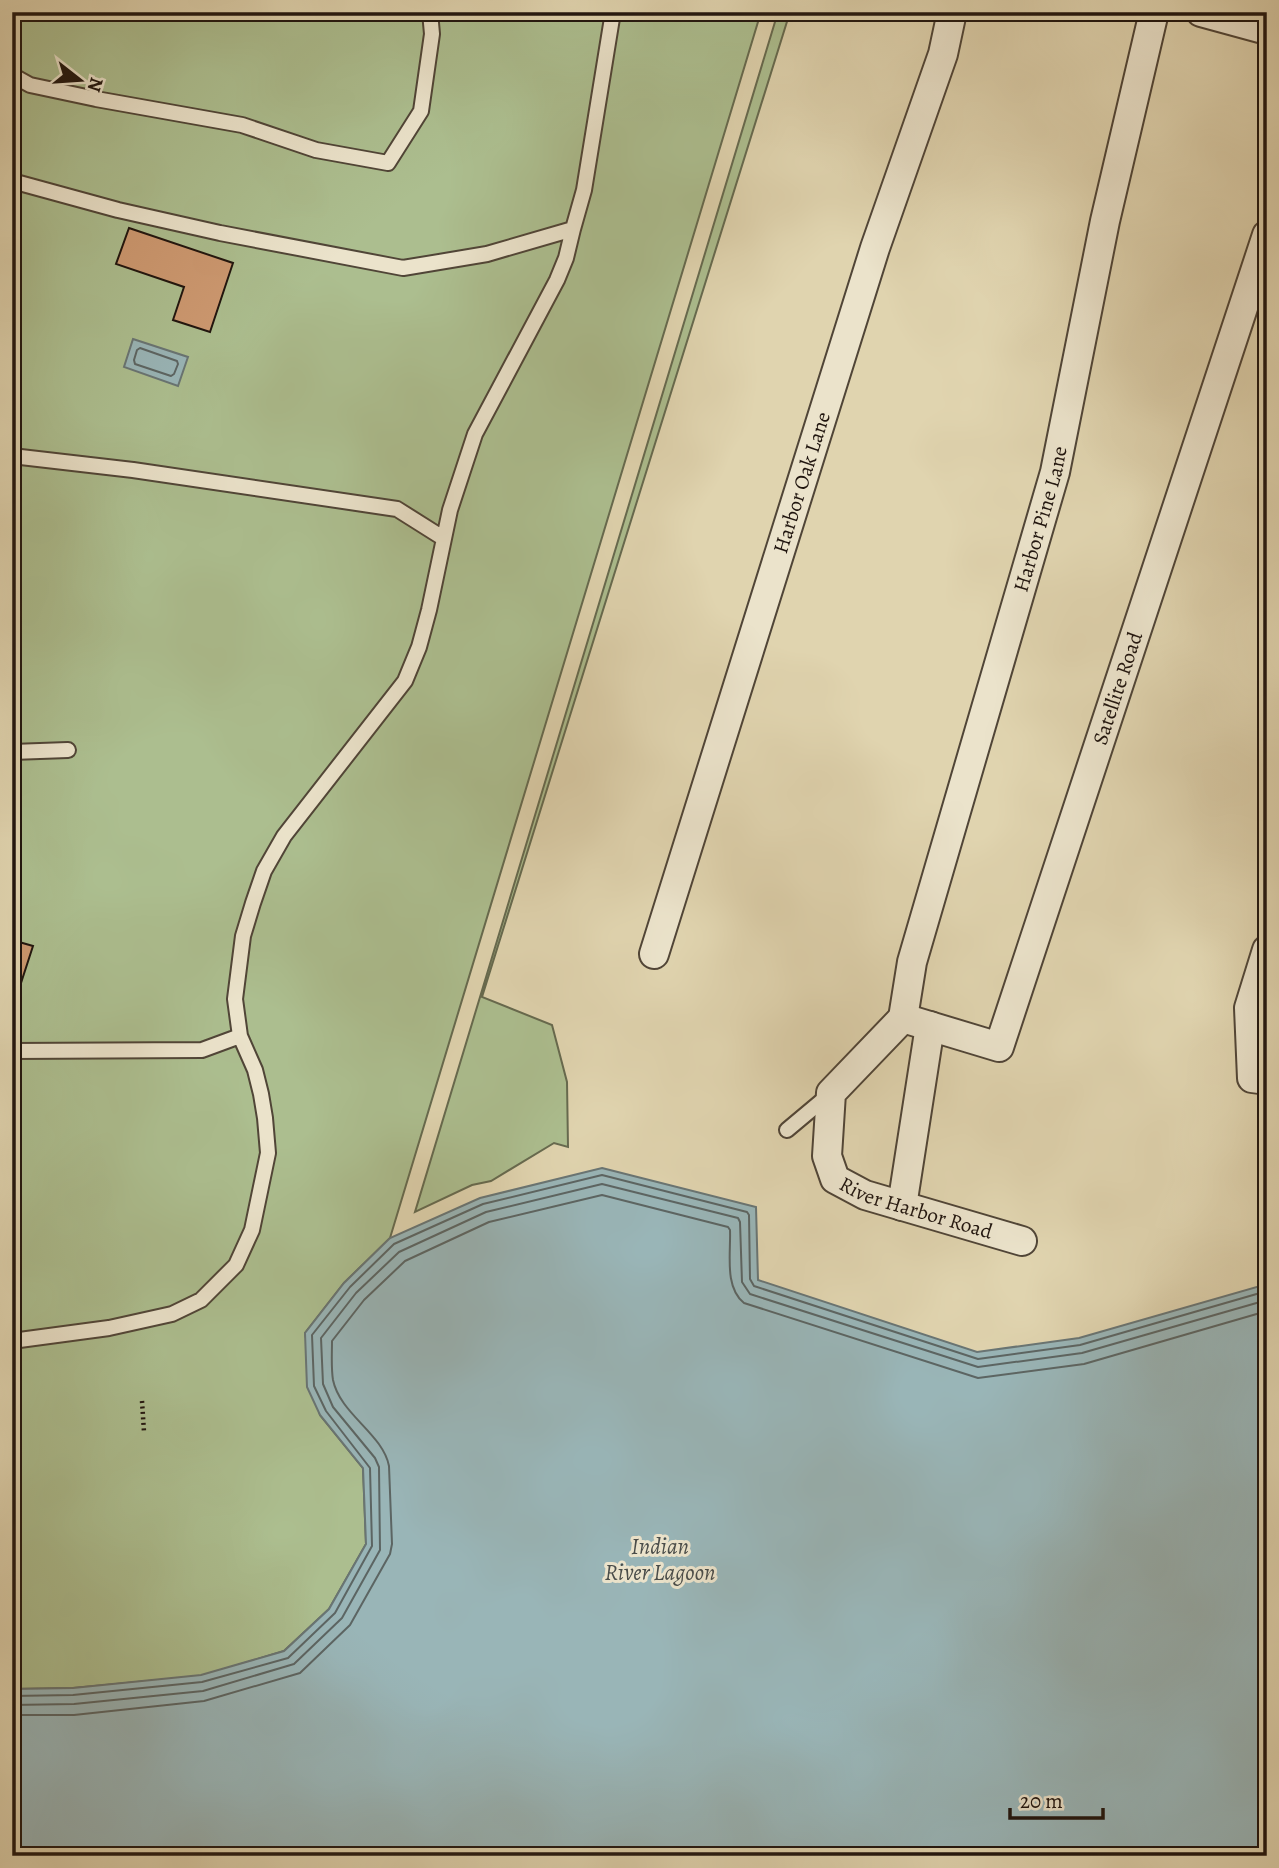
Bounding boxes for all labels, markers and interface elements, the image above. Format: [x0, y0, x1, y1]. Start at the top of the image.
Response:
north arrow [46, 46, 116, 116]
text: N [81, 74, 110, 95]
street label: Harbor Oak Lane [766, 408, 837, 557]
street label: Harbor Pine Lane [1007, 444, 1074, 595]
street label: Satellite Road [1086, 628, 1149, 748]
street label: River Harbor Road [834, 1170, 997, 1246]
water label: Indian River Lagoon [605, 1531, 715, 1588]
scale bar [1010, 1777, 1102, 1821]
text: 20 m [1020, 1787, 1063, 1815]

